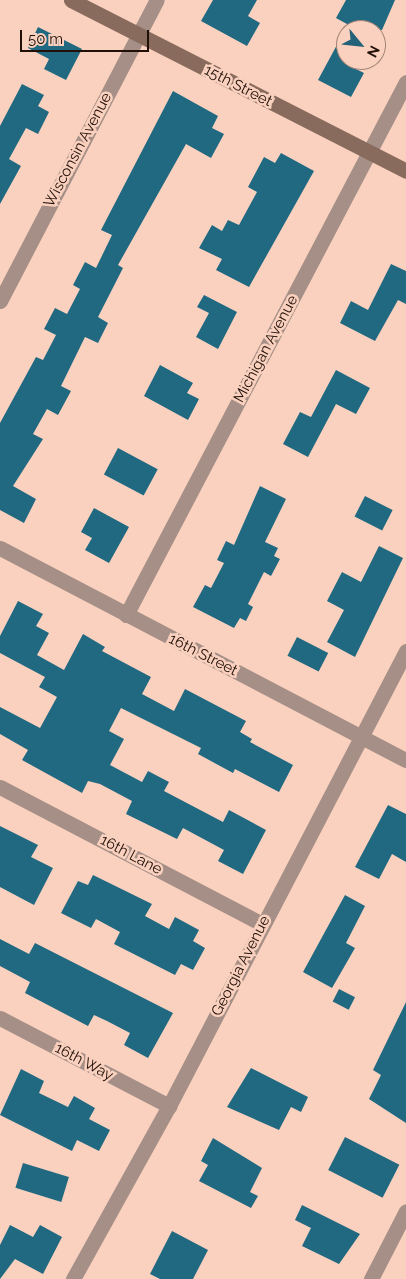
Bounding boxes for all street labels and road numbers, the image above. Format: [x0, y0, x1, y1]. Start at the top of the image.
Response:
street label: 15th Street [201, 61, 275, 111]
street label: Wisconsin Avenue [40, 89, 116, 211]
street label: Michigan Avenue [230, 292, 302, 406]
street label: 16th Street [166, 630, 240, 680]
street label: 16th Lane [97, 831, 165, 879]
street label: Georgia Avenue [208, 913, 274, 1019]
street label: 16th Way [52, 1039, 116, 1085]

